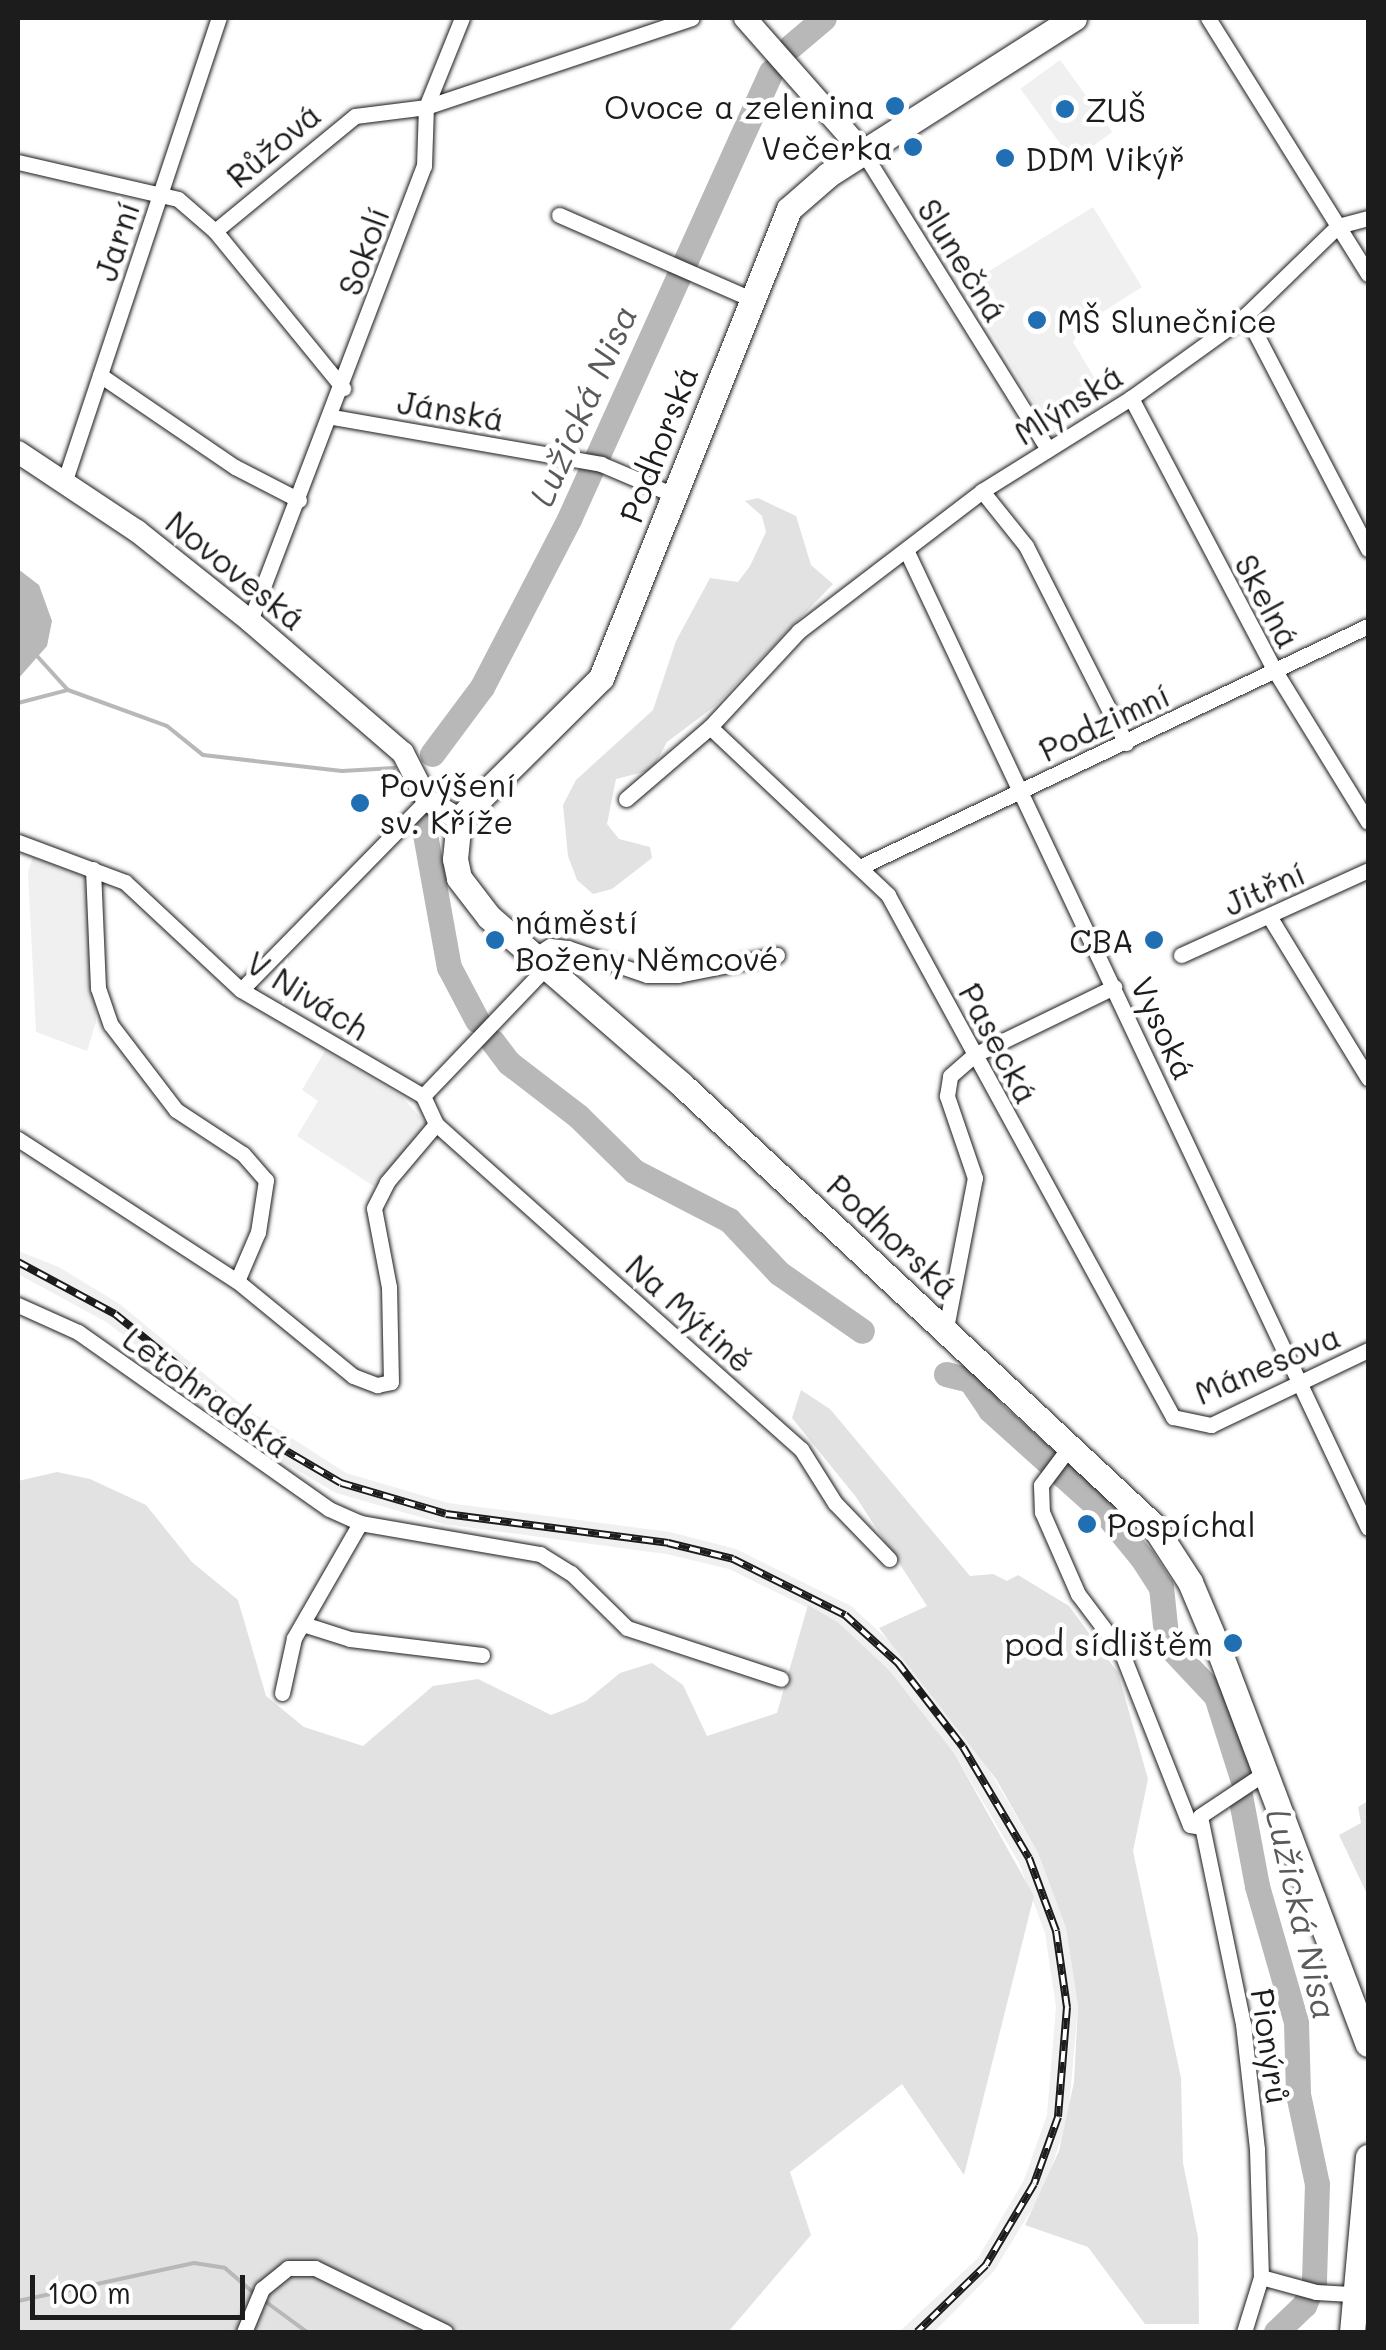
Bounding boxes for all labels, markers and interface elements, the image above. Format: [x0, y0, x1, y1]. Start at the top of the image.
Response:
place label: Ovoce a zelenina [604, 87, 875, 125]
place label: ZUŠ [1085, 90, 1146, 128]
street label: Růžová [218, 95, 328, 195]
marker: Ovoce a zelenina [884, 95, 906, 117]
marker: ZUŠ [1054, 98, 1076, 120]
place label: Večerka [761, 128, 893, 166]
marker: Večerka [902, 136, 924, 158]
place label: DDM Vikýř [1025, 139, 1185, 177]
marker: DDM Vikýř [994, 147, 1016, 169]
street label: Slunečná [910, 191, 1016, 329]
street label: Jarní [85, 196, 147, 286]
street label: Sokolí [329, 202, 397, 300]
water label: Lužická Nisa [519, 298, 645, 512]
place label: MŠ Slunečnice [1057, 301, 1277, 339]
marker: MŠ Slunečnice [1026, 309, 1048, 331]
street label: Mlýnská [1007, 356, 1129, 452]
street label: Podhorská [611, 360, 705, 528]
street label: Jánská [395, 382, 507, 438]
street label: Novoveská [159, 502, 313, 638]
street label: Skelná [1227, 548, 1309, 654]
street label: Podzimní [1033, 675, 1175, 769]
place label: Povýšení sv. Kříže [380, 766, 516, 841]
marker: Povýšení sv. Kříže [349, 792, 371, 814]
street label: Jitřní [1217, 853, 1311, 923]
place label: náměstí Boženy Němcové [515, 903, 779, 978]
place label: CBA [1069, 921, 1134, 959]
marker: náměstí Boženy Němcové [484, 929, 506, 951]
marker: CBA [1143, 929, 1165, 951]
street label: V Nivách [240, 943, 376, 1047]
street label: Vysoká [1124, 971, 1204, 1085]
street label: Pasecká [951, 976, 1047, 1110]
street label: Podhorská [820, 1166, 966, 1306]
street label: Na Mýtině [619, 1246, 761, 1380]
street label: Mánesova [1188, 1316, 1346, 1412]
street label: Letohradská [116, 1319, 298, 1465]
place label: Pospíchal [1107, 1505, 1256, 1543]
marker: Pospíchal [1076, 1513, 1098, 1535]
place label: pod sídlištěm [1005, 1624, 1213, 1662]
marker: pod sídlištěm [1222, 1632, 1244, 1654]
water label: Lužická Nisa [1258, 1804, 1348, 2024]
street label: Pionýrů [1244, 1986, 1298, 2106]
scale bar [35, 2255, 250, 2317]
text: 100 m [47, 2272, 131, 2312]

